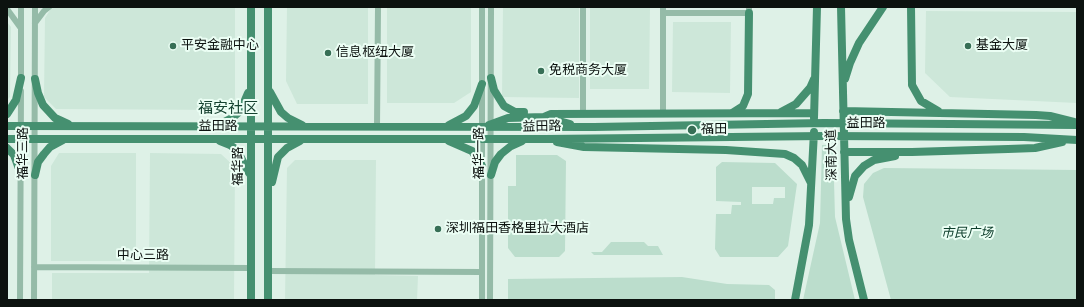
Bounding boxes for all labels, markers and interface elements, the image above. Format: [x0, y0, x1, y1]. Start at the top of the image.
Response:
place label: 平安金融中心 [181, 38, 259, 54]
place label: 基金大厦 [976, 38, 1028, 54]
marker: 平安金融中心 [168, 41, 178, 51]
marker: 基金大厦 [963, 41, 973, 51]
place label: 信息枢纽大厦 [336, 45, 414, 61]
marker: 信息枢纽大厦 [323, 48, 333, 58]
place label: 免税商务大厦 [549, 63, 627, 79]
marker: 免税商务大厦 [536, 66, 546, 76]
district label: 福安社区 [198, 100, 258, 118]
street label: 益田路 [847, 116, 885, 132]
street label: 益田路 [199, 119, 237, 135]
street label: 益田路 [522, 119, 562, 135]
place label: 福田 [701, 122, 727, 138]
marker: 福田 [686, 124, 698, 136]
street label: 福华三路 [16, 127, 32, 179]
street label: 福华一路 [472, 127, 488, 179]
street label: 深南大道 [824, 129, 840, 181]
street label: 福华路 [231, 147, 247, 185]
place label: 深圳福田香格里拉大酒店 [446, 221, 589, 237]
marker: 深圳福田香格里拉大酒店 [433, 224, 443, 234]
park label: 市民广场 [941, 226, 993, 242]
street label: 中心三路 [117, 248, 169, 264]

